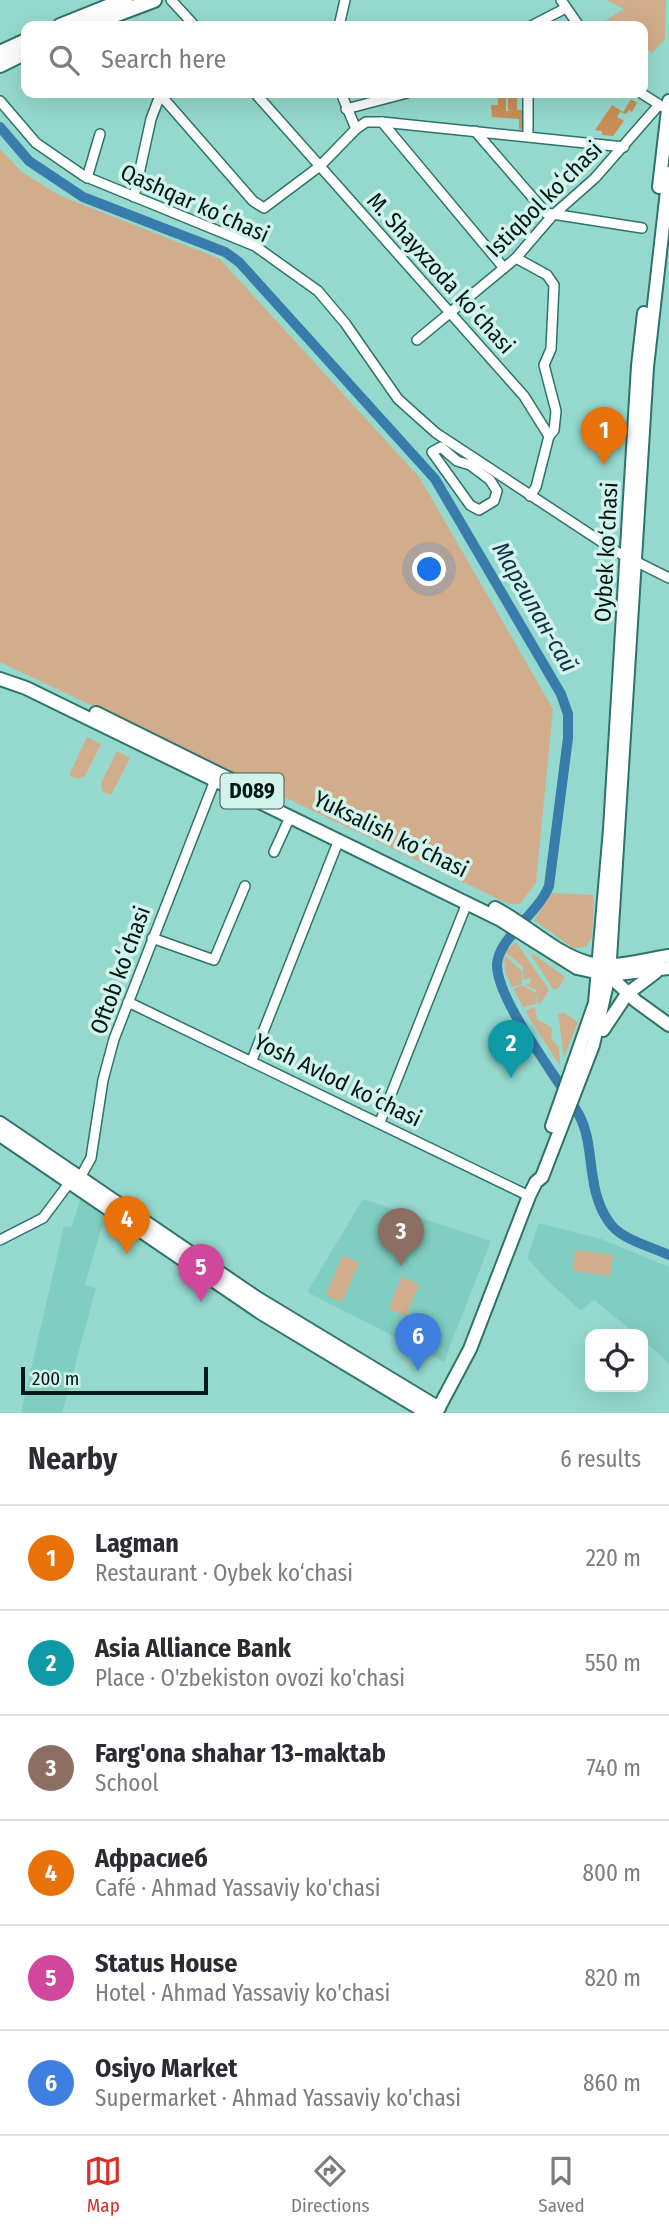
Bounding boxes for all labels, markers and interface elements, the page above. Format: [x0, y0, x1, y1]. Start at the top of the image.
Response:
search box [21, 21, 648, 98]
icon: search [45, 41, 83, 79]
text: Search here [101, 44, 226, 75]
street label: Istiqbol koʻchasi [480, 135, 608, 263]
street label: Qashqar koʻchasi [116, 158, 274, 248]
street label: M. Shayxzoda koʻchasi [361, 187, 521, 359]
pin: 1 [581, 407, 627, 465]
street label: Oybek ko‘chasi [588, 481, 624, 623]
water label: Маргилан-сай [486, 537, 584, 677]
your location [412, 552, 446, 586]
road number: D089 [220, 774, 284, 808]
street label: Yuksalish koʻchasi [309, 785, 473, 883]
street label: Oftob koʻchasi [84, 902, 156, 1038]
pin: 2 [488, 1020, 534, 1078]
street label: Yosh Avlod koʻchasi [250, 1027, 426, 1133]
pin: 4 [104, 1196, 150, 1254]
pin: 3 [378, 1208, 424, 1266]
pin: 5 [178, 1244, 224, 1302]
pin: 6 [395, 1313, 441, 1371]
map controls [585, 1329, 648, 1392]
button: locate [585, 1329, 648, 1392]
scale bar [21, 1364, 208, 1396]
text: 200 m [32, 1367, 79, 1390]
text: Nearby [28, 1441, 117, 1477]
text: 6 results [560, 1445, 641, 1473]
text: Lagman [95, 1528, 179, 1559]
text: 1 [46, 1544, 56, 1572]
text: 220 m [586, 1544, 641, 1572]
text: Restaurant · Oybek ko‘chasi [95, 1559, 353, 1587]
text: Asia Alliance Bank [95, 1633, 291, 1664]
text: 2 [46, 1649, 56, 1677]
text: 550 m [585, 1649, 641, 1677]
text: Place · O'zbekiston ovozi ko'chasi [95, 1664, 405, 1692]
text: Farg'ona shahar 13-maktab [95, 1738, 386, 1769]
text: 3 [46, 1754, 56, 1782]
text: 740 m [586, 1754, 641, 1782]
text: School [95, 1769, 159, 1797]
text: Афрасиеб [95, 1843, 208, 1874]
text: 4 [45, 1859, 57, 1887]
text: 800 m [582, 1859, 641, 1887]
text: Café · Ahmad Yassaviy ko'chasi [95, 1874, 381, 1902]
text: Status House [95, 1948, 237, 1979]
text: 5 [45, 1964, 57, 1992]
text: 820 m [584, 1964, 641, 1992]
text: Hotel · Ahmad Yassaviy ko'chasi [95, 1979, 390, 2007]
text: Osiyo Market [95, 2053, 237, 2084]
text: 6 [45, 2069, 57, 2097]
text: 860 m [583, 2069, 641, 2097]
text: Supermarket · Ahmad Yassaviy ko'chasi [95, 2084, 461, 2112]
tab: Map [84, 2152, 122, 2217]
tab: Directions [291, 2152, 370, 2217]
tab: Saved [538, 2152, 585, 2217]

